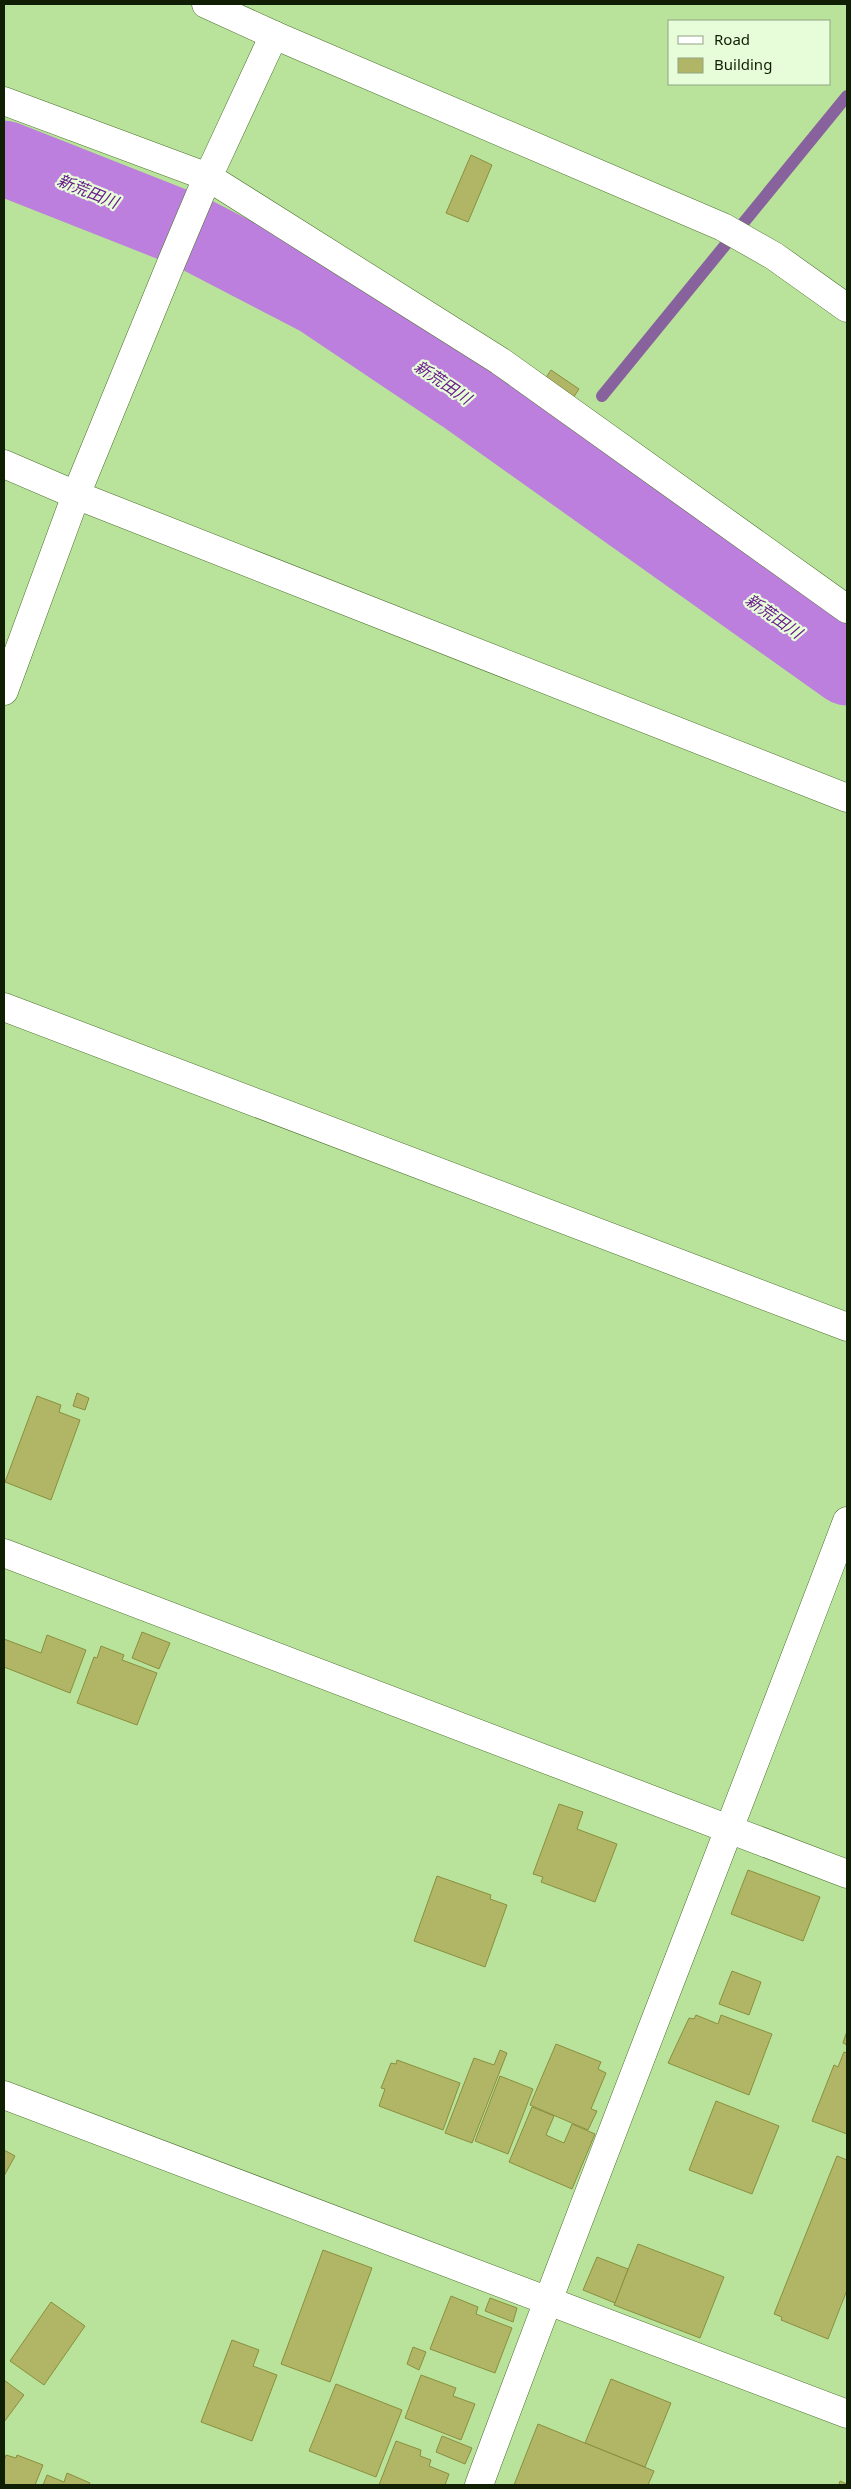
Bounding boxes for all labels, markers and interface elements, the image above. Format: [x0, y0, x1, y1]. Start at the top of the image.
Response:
legend [668, 20, 831, 85]
text: Road [714, 29, 750, 49]
text: Building [714, 54, 772, 74]
water label: 新荒田川 [54, 169, 124, 214]
water label: 新荒田川 [410, 355, 477, 410]
water label: 新荒田川 [741, 589, 808, 645]

